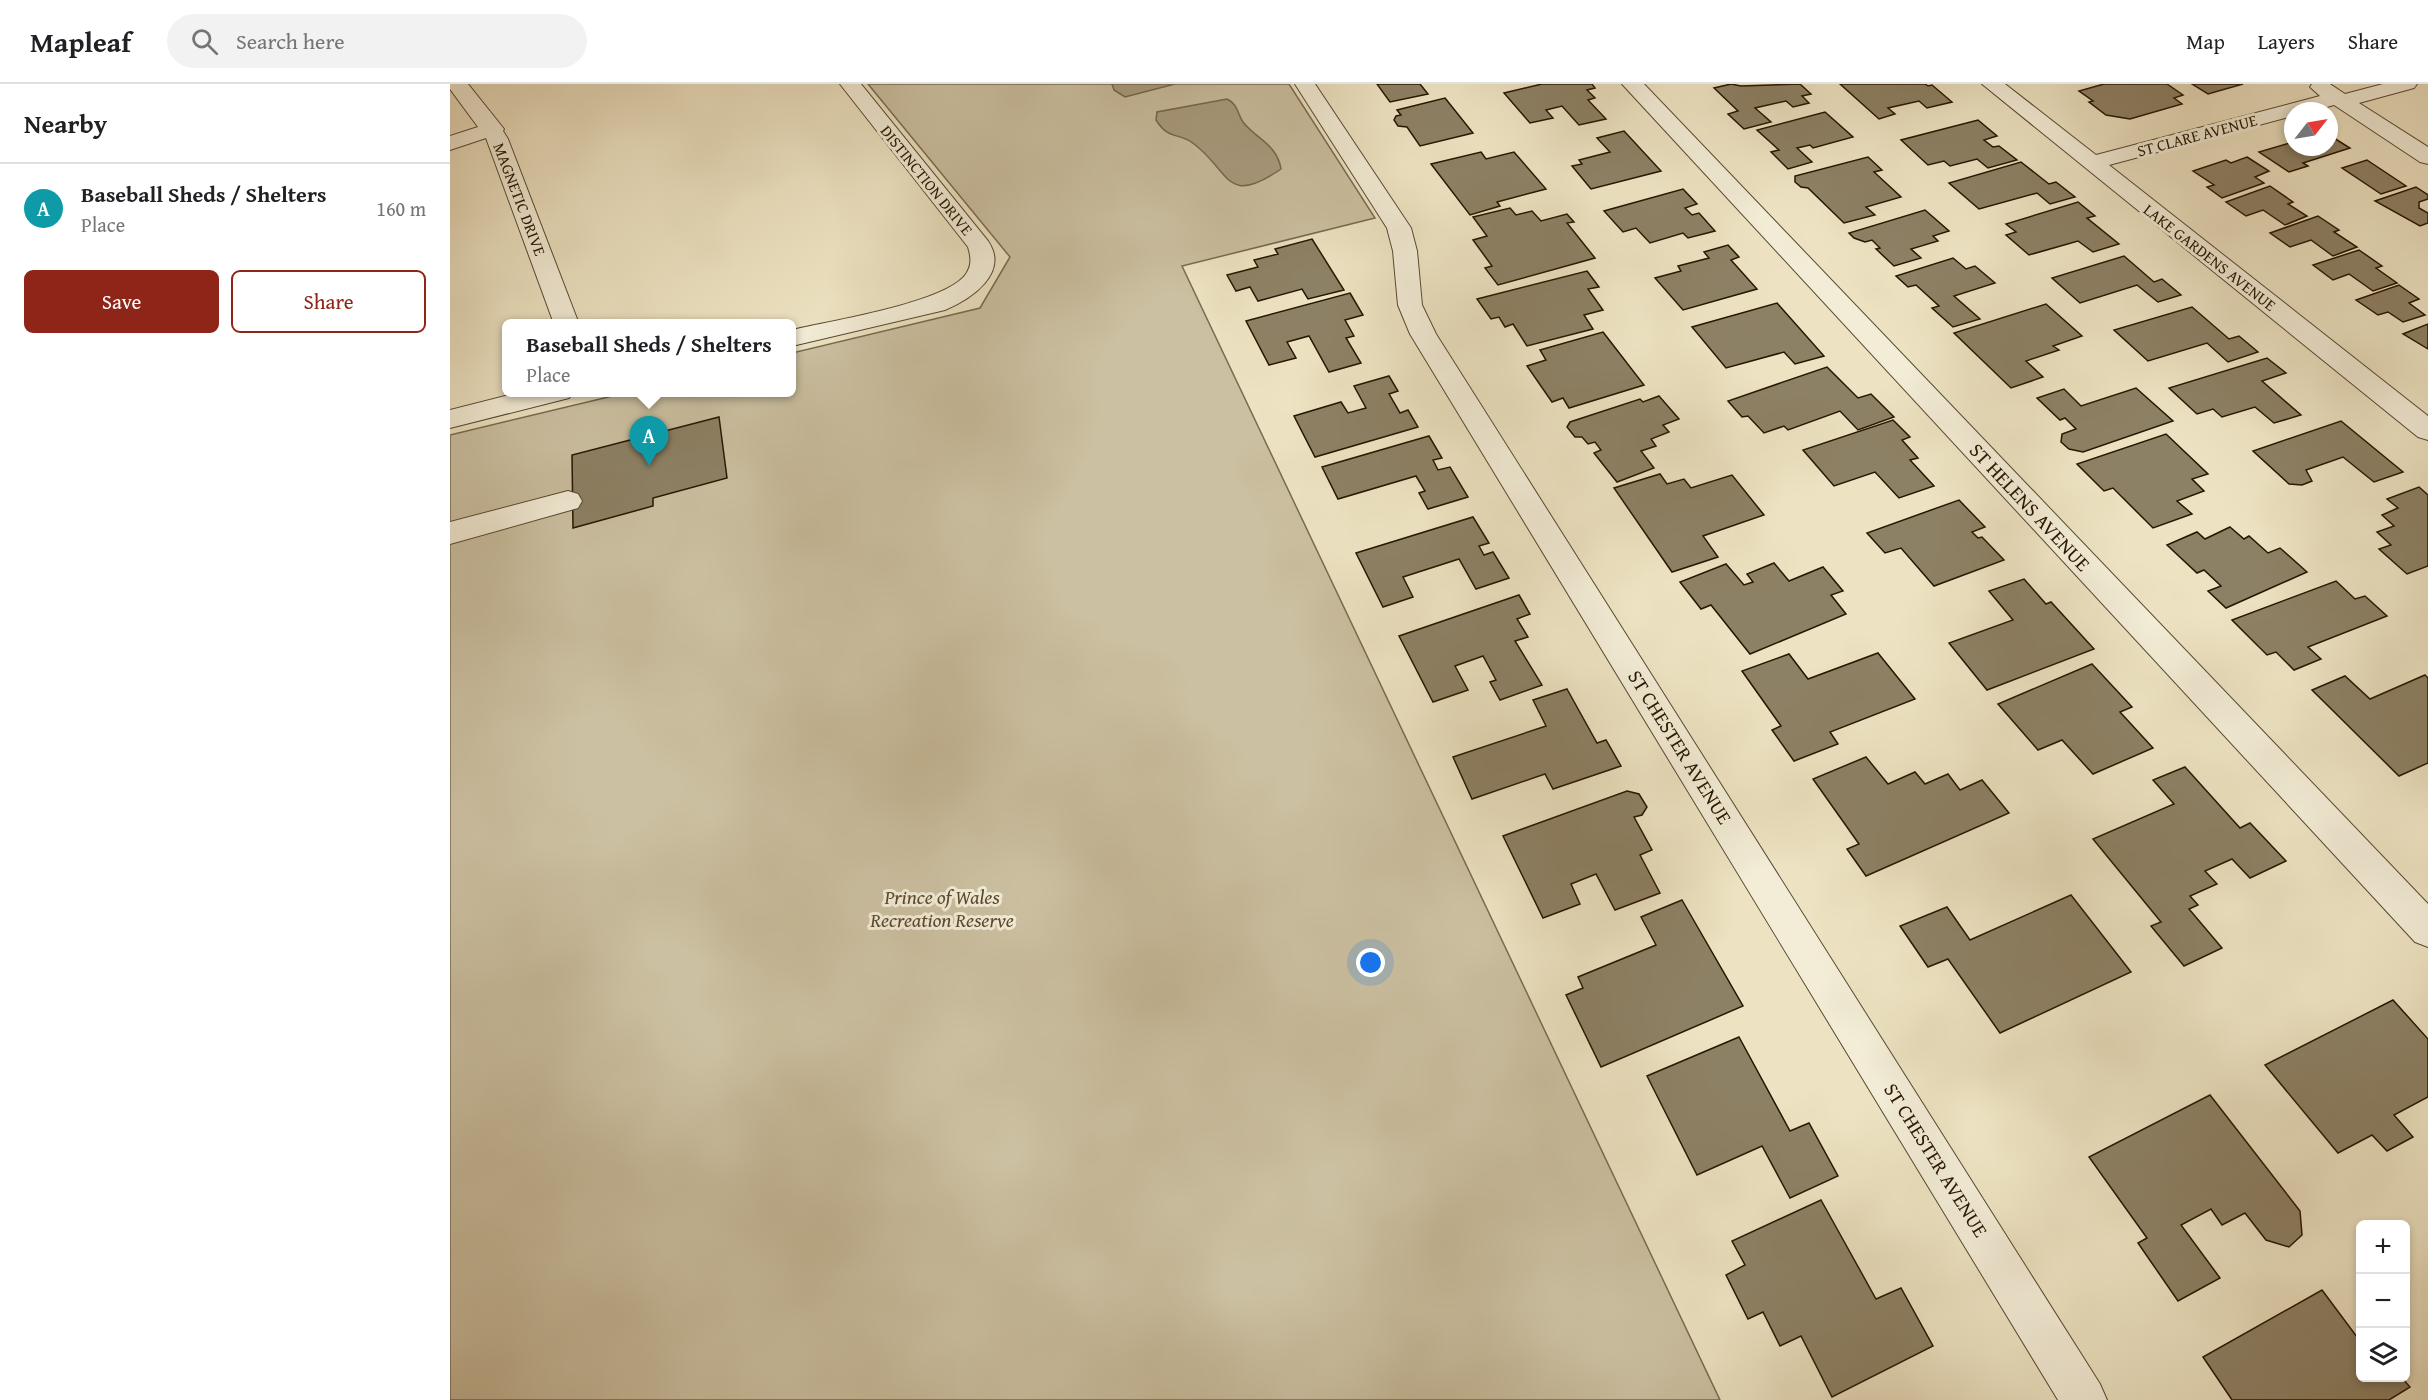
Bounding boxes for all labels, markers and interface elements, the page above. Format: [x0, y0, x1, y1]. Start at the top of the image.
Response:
search box [167, 14, 587, 68]
text: Mapleaf [30, 21, 131, 62]
icon: search [188, 25, 221, 58]
text: Search here [236, 25, 345, 57]
text: Map [2186, 26, 2225, 57]
text: Layers [2258, 26, 2315, 57]
text: Share [2348, 26, 2398, 57]
north arrow [2284, 102, 2338, 156]
text: Nearby [24, 104, 107, 143]
street label: ST CLARE AVENUE [2134, 107, 2260, 163]
street label: DISTINCTION DRIVE [875, 120, 979, 240]
street label: MAGNETIC DRIVE [487, 139, 553, 259]
text: Baseball Sheds / Shelters [81, 178, 326, 210]
text: A [37, 194, 50, 223]
text: 160 m [376, 194, 426, 223]
street label: LAKE GARDENS AVENUE [2139, 197, 2281, 317]
text: Place [81, 210, 125, 239]
button: Save [24, 270, 219, 333]
button: Share [231, 270, 426, 333]
popup [502, 319, 796, 397]
text: Baseball Sheds / Shelters [526, 328, 772, 360]
text: Place [526, 360, 570, 389]
pin: A [630, 416, 668, 466]
street label: ST HELENS AVENUE [1963, 436, 2098, 577]
street label: ST CHESTER AVENUE [1621, 664, 1740, 829]
park label: Prince of Wales Recreation Reserve [869, 882, 1014, 934]
your location [1356, 948, 1385, 977]
street label: ST CHESTER AVENUE [1877, 1077, 1996, 1242]
map controls [2356, 1220, 2410, 1382]
button: + [2356, 1220, 2410, 1274]
button: − [2356, 1274, 2410, 1328]
button: layers [2356, 1328, 2410, 1382]

